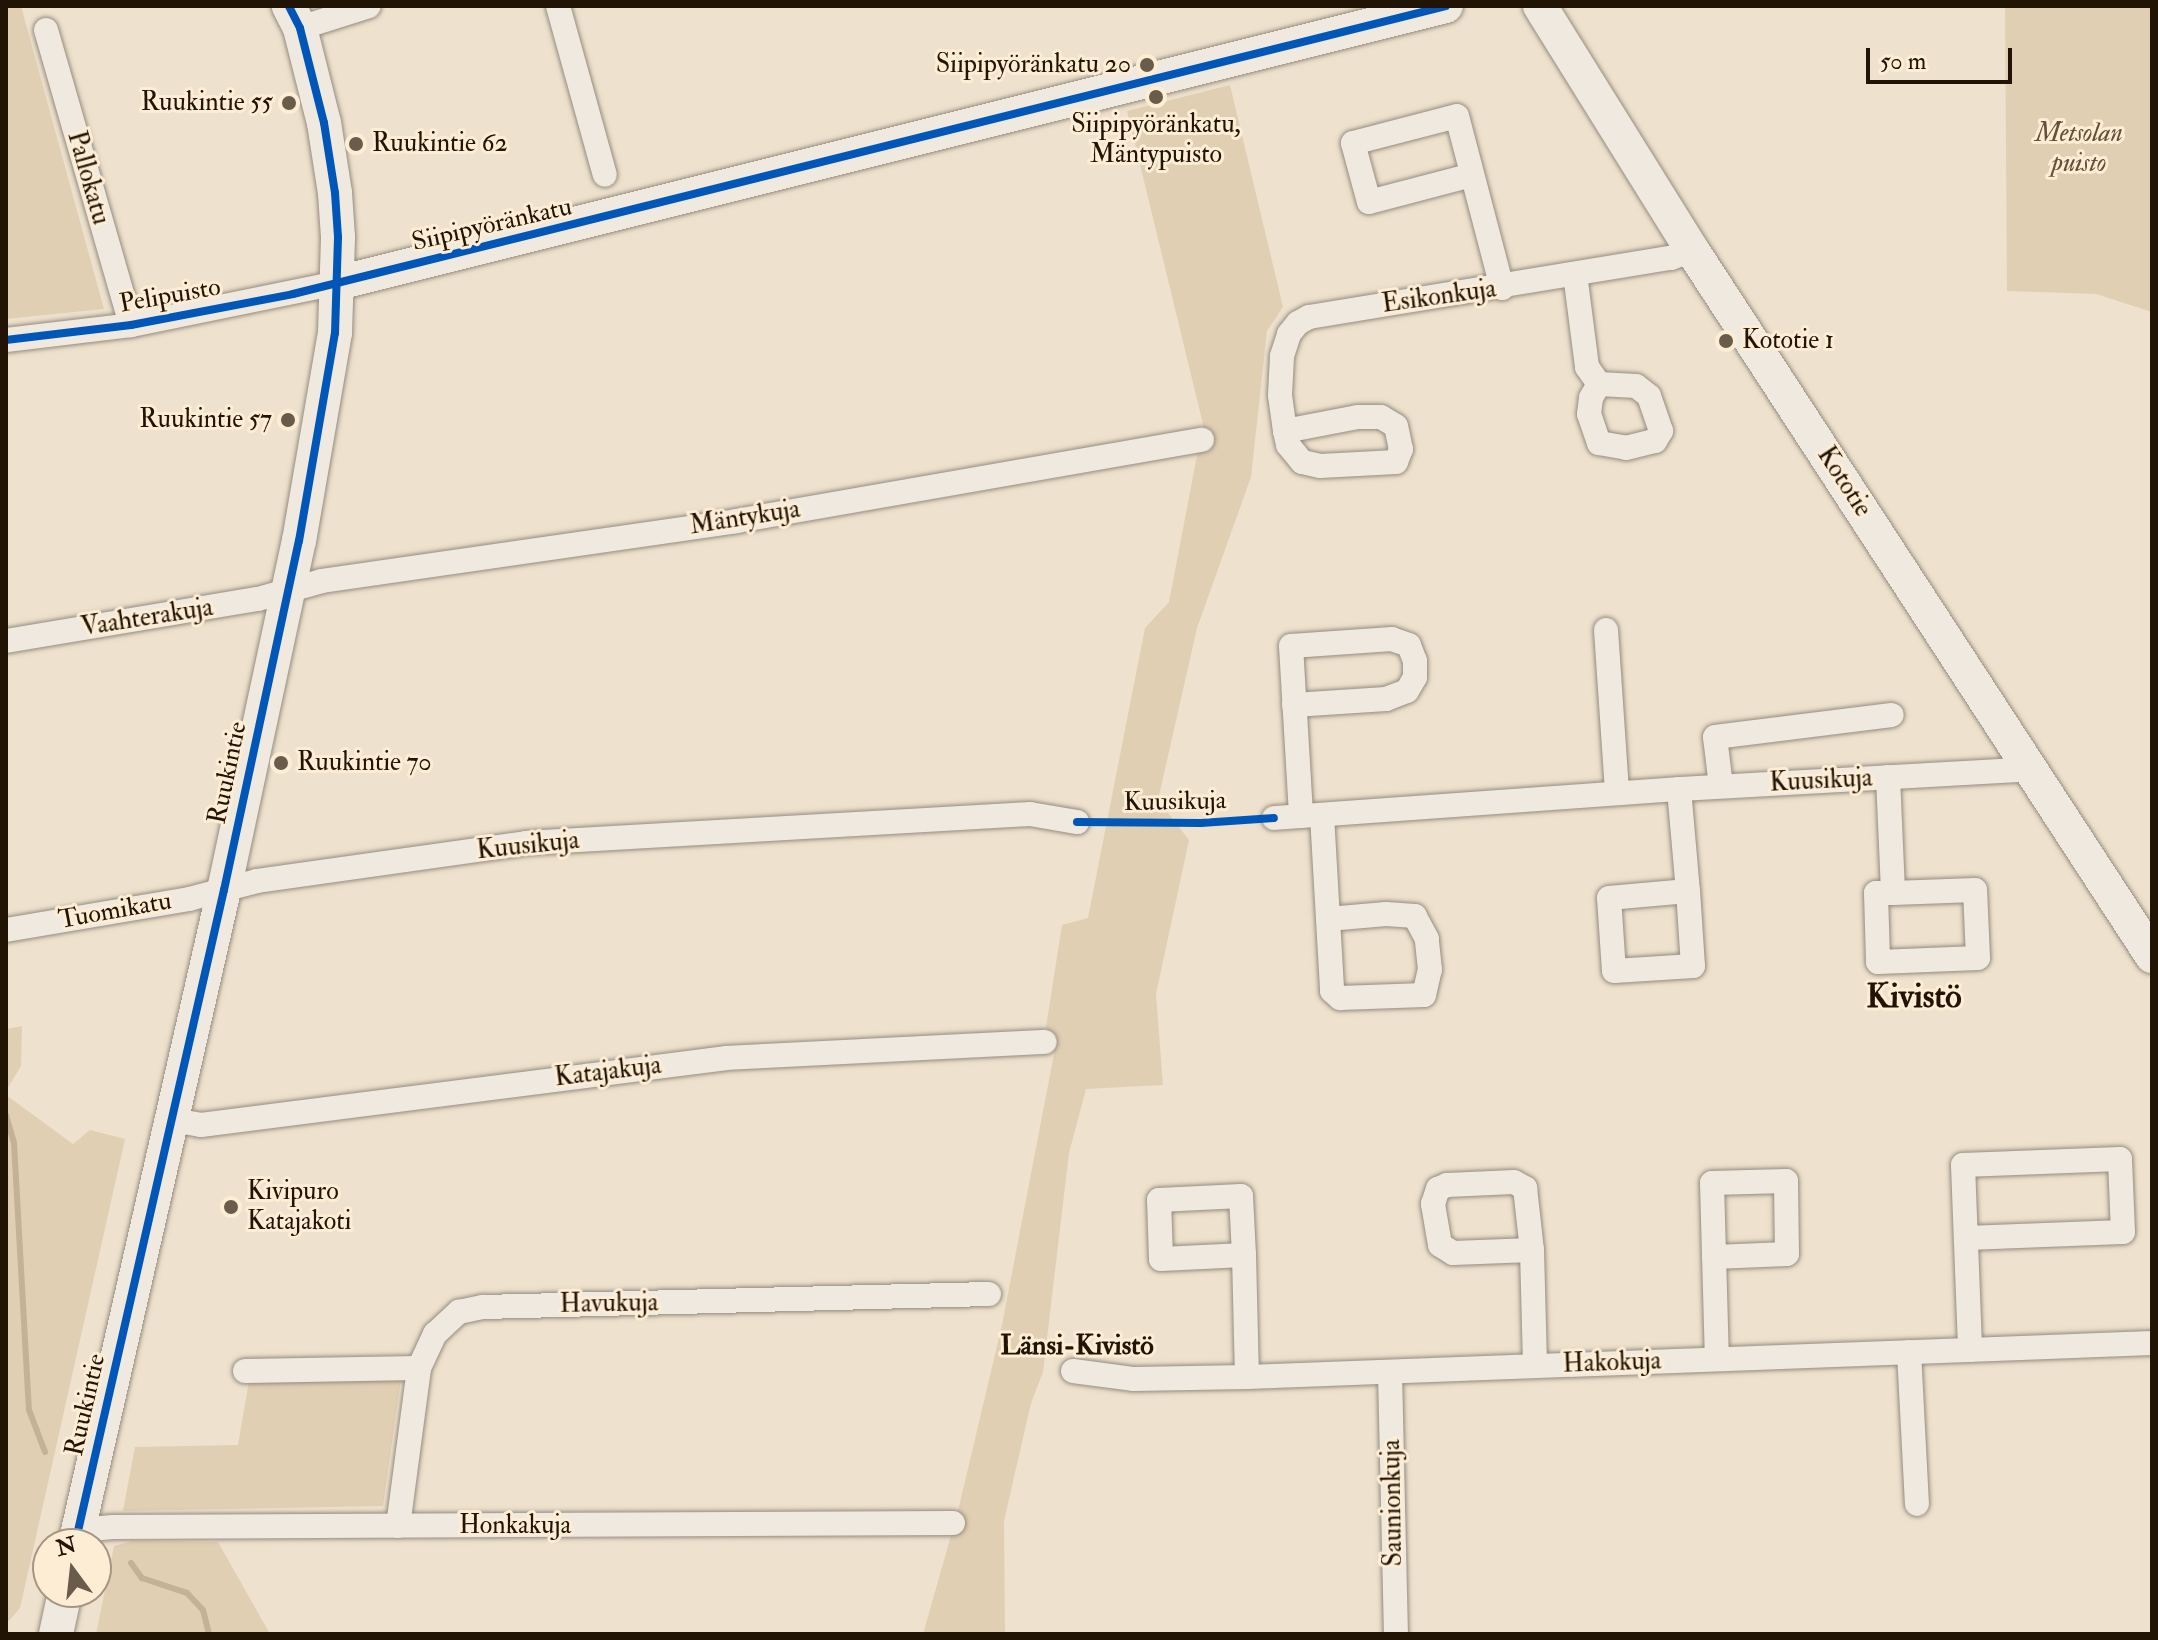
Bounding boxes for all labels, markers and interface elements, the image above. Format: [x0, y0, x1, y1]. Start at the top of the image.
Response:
scale bar [1870, 32, 2016, 82]
text: 50 m [1880, 46, 1926, 77]
place label: Siipipyöränkatu 20 [936, 49, 1131, 81]
marker: Siipipyöränkatu 20 [1138, 56, 1156, 74]
place label: Ruukintie 55 [141, 87, 273, 119]
marker: Siipipyöränkatu, Mäntypuisto [1147, 88, 1165, 106]
marker: Ruukintie 55 [280, 94, 298, 112]
place label: Siipipyöränkatu, Mäntypuisto [1071, 109, 1241, 170]
park label: Metsolan puisto [2035, 118, 2123, 180]
street label: Pallokatu [60, 128, 116, 228]
place label: Ruukintie 62 [372, 128, 508, 160]
marker: Ruukintie 62 [347, 135, 365, 153]
street label: Siipipyöränkatu [409, 191, 575, 259]
street label: Pelipuisto [117, 272, 223, 320]
street label: Esikonkuja [1380, 274, 1498, 320]
place label: Kototie 1 [1742, 325, 1834, 357]
marker: Kototie 1 [1717, 332, 1735, 350]
place label: Ruukintie 57 [139, 404, 272, 436]
marker: Ruukintie 57 [279, 411, 297, 429]
street label: Kototie [1810, 441, 1878, 523]
street label: Mäntykuja [688, 494, 802, 542]
street label: Vaahterakuja [79, 592, 215, 644]
street label: Ruukintie [202, 719, 254, 827]
place label: Ruukintie 70 [297, 747, 432, 779]
marker: Ruukintie 70 [272, 754, 290, 772]
street label: Kuusikuja [1769, 763, 1873, 799]
street label: Kuusikuja [1123, 786, 1227, 818]
street label: Kuusikuja [475, 825, 581, 867]
street label: Tuomikatu [56, 886, 174, 936]
district label: Kivistö [1866, 977, 1962, 1017]
street label: Katajakuja [553, 1050, 663, 1094]
place label: Kivipuro Katajakoti [247, 1176, 352, 1238]
marker: Kivipuro Katajakoti [222, 1198, 240, 1216]
street label: Havukuja [559, 1288, 659, 1320]
district label: Länsi-Kivistö [1000, 1329, 1154, 1363]
street label: Hakokuja [1562, 1346, 1662, 1380]
street label: Ruukintie [59, 1351, 113, 1459]
street label: Saunionkuja [1376, 1439, 1410, 1567]
street label: Honkakuja [459, 1510, 571, 1542]
north arrow [32, 1528, 112, 1608]
text: N [53, 1531, 79, 1563]

